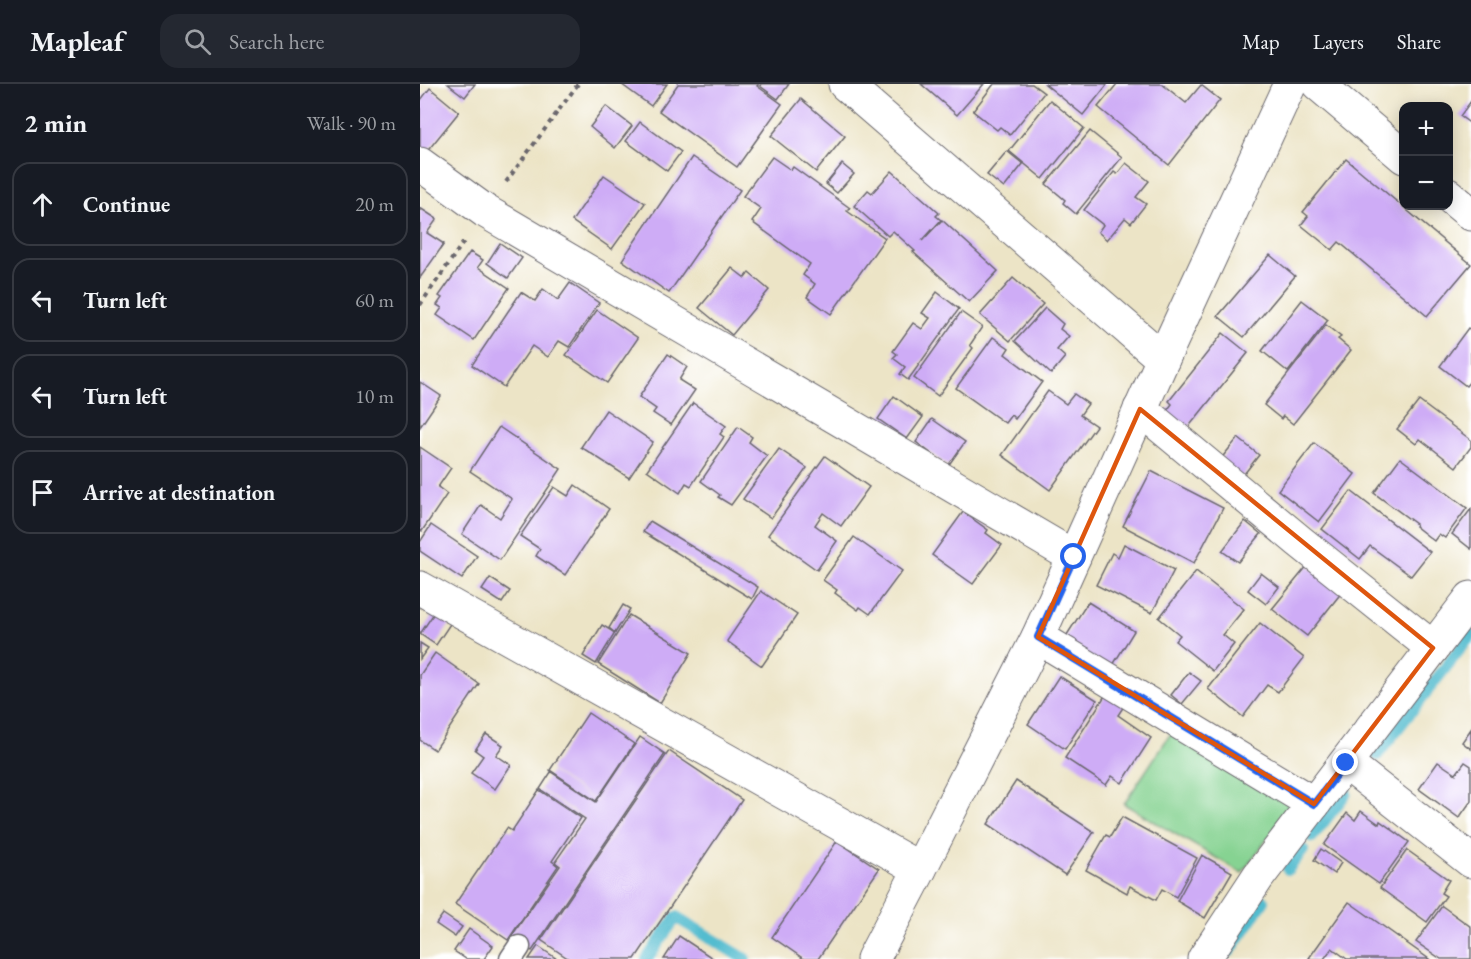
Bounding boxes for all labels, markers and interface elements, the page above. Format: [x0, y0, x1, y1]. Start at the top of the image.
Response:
search box [160, 14, 580, 68]
text: Mapleaf [30, 23, 124, 59]
icon: search [181, 25, 214, 58]
text: Search here [229, 27, 324, 56]
text: Map [1242, 28, 1280, 55]
text: Layers [1313, 28, 1364, 55]
text: Share [1397, 28, 1441, 55]
map controls [1399, 102, 1453, 210]
button: + [1399, 102, 1453, 156]
text: 2 min [24, 106, 87, 140]
text: Walk · 90 m [307, 110, 396, 136]
button: − [1399, 156, 1453, 210]
icon: ahead [26, 188, 59, 221]
text: Continue [83, 190, 170, 219]
text: 20 m [355, 191, 394, 217]
icon: left [26, 284, 59, 317]
text: Turn left [83, 286, 167, 315]
text: 60 m [355, 287, 394, 313]
icon: left [26, 380, 59, 413]
text: Turn left [83, 382, 167, 411]
text: 10 m [355, 383, 394, 409]
icon: arrive [26, 476, 59, 509]
text: Arrive at destination [83, 478, 275, 507]
route start [1060, 543, 1086, 569]
route end [1332, 749, 1358, 775]

